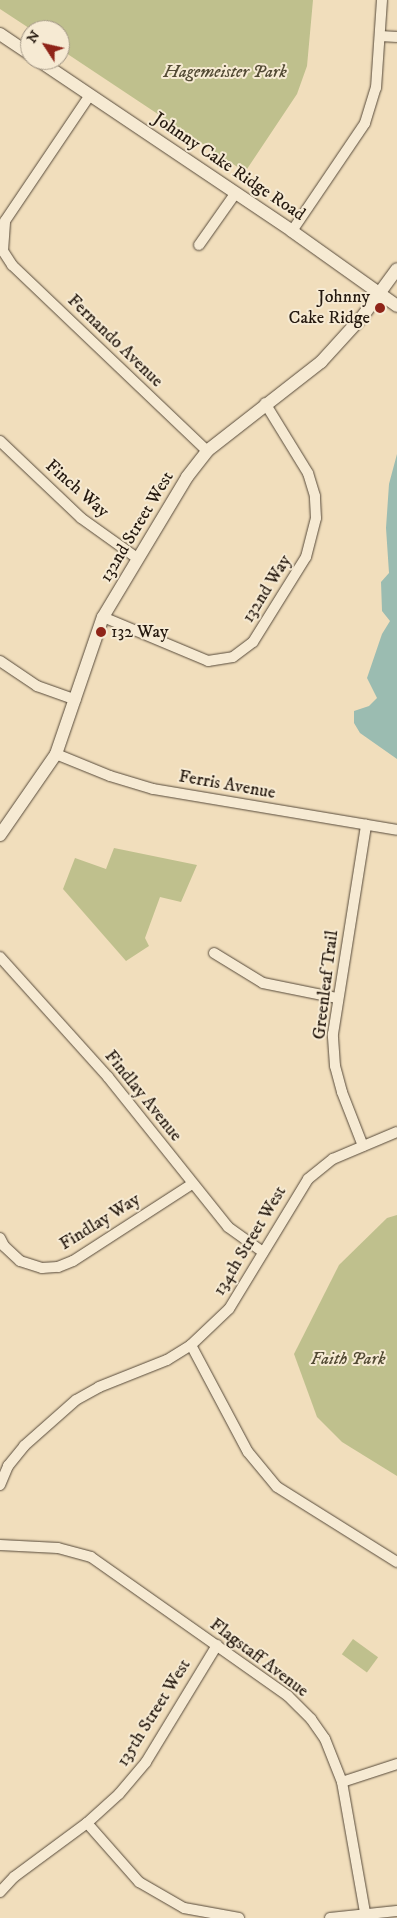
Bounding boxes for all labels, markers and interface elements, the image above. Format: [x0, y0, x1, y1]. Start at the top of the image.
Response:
north arrow [20, 20, 70, 70]
text: N [23, 27, 44, 47]
park label: Hagemeister Park [163, 61, 287, 83]
street label: Johnny Cake Ridge Road [149, 108, 309, 226]
place label: Johnny Cake Ridge [288, 287, 370, 330]
street label: Fernando Avenue [63, 290, 167, 392]
marker: Johnny Cake Ridge [374, 302, 386, 314]
street label: Finch Way [41, 455, 113, 523]
street label: 132nd Street West [95, 468, 179, 586]
street label: 132nd Way [238, 551, 296, 627]
place label: 132 Way [111, 621, 169, 643]
marker: 132 Way [95, 626, 107, 638]
street label: Ferris Avenue [177, 766, 277, 804]
street label: Greenleaf Trail [309, 929, 343, 1041]
street label: Findlay Avenue [100, 1046, 186, 1146]
street label: 134th Street West [209, 1182, 291, 1300]
street label: Findlay Way [56, 1189, 144, 1255]
park label: Faith Park [311, 1348, 385, 1370]
street label: Flagstaff Avenue [205, 1614, 313, 1702]
street label: 135th Street West [112, 1655, 196, 1771]

